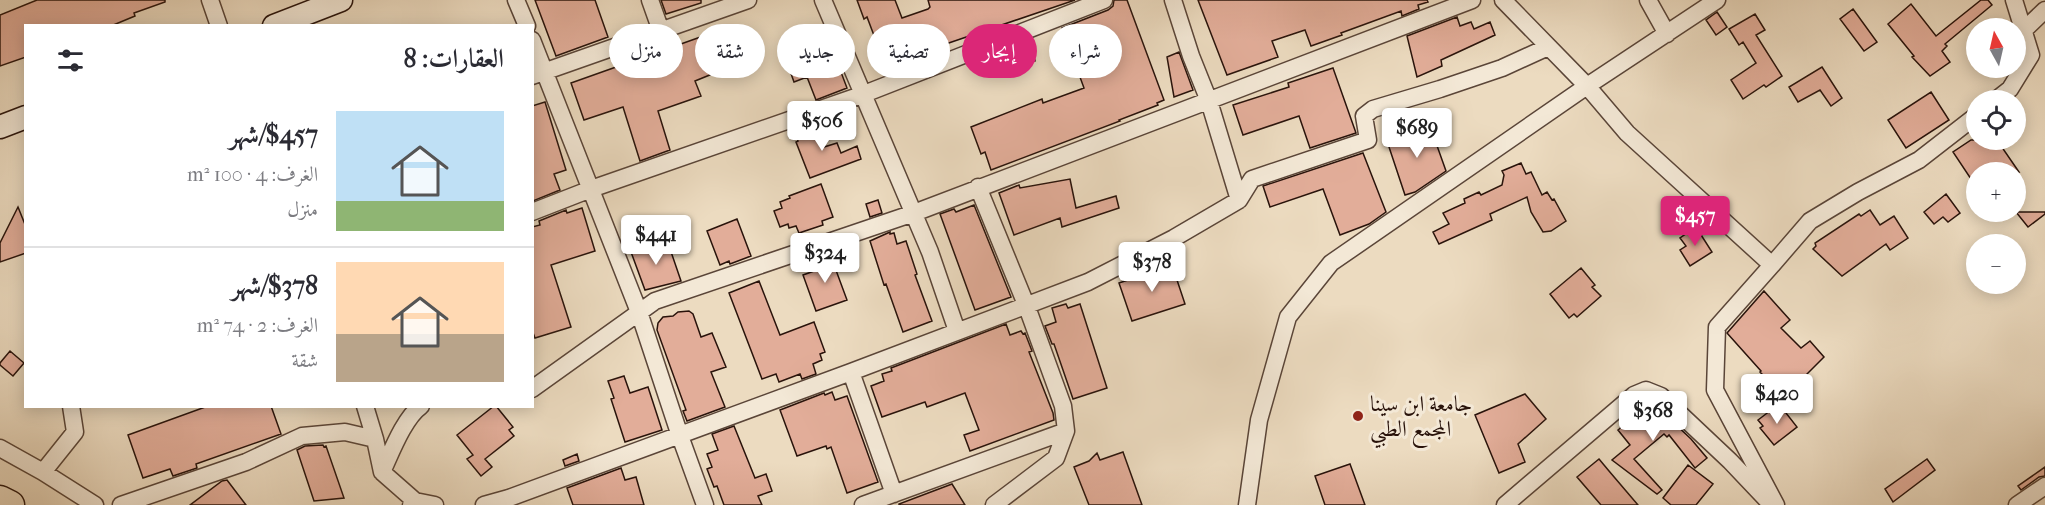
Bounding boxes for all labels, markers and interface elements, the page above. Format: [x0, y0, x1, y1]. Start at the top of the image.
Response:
north arrow [1966, 18, 2026, 78]
map controls [1966, 18, 2026, 294]
chip: منزل [609, 24, 683, 78]
chip: شقة [695, 24, 765, 78]
chip: جديد [777, 24, 855, 78]
chip: تصفية [867, 24, 950, 78]
chip: إيجار [962, 24, 1037, 78]
chip: شراء [1049, 24, 1122, 78]
text: العقارات: 8 [403, 43, 504, 74]
icon: filters [54, 44, 87, 77]
button: locate [1966, 90, 2026, 150]
pin: $506 [786, 101, 858, 152]
pin: $689 [1381, 108, 1453, 159]
text: $506 [801, 109, 843, 132]
text: $689 [1396, 116, 1438, 139]
text: $457/شهر [229, 119, 318, 150]
icon: home [384, 135, 456, 207]
button: + [1966, 162, 2026, 222]
text: الغرف: 4 · 100 m² [187, 163, 318, 186]
pin: $457 [1659, 196, 1731, 247]
text: منزل [287, 198, 318, 221]
text: $457 [1675, 204, 1715, 227]
pin: $441 [620, 215, 692, 266]
text: $441 [635, 223, 677, 246]
pin: $324 [789, 233, 861, 284]
button: − [1966, 234, 2026, 294]
text: $324 [804, 241, 846, 264]
pin: $378 [1116, 242, 1188, 293]
text: $378 [1133, 250, 1171, 273]
text: $378/شهر [231, 270, 318, 301]
icon: home [384, 286, 456, 358]
text: الغرف: 2 · 74 m² [197, 314, 318, 337]
text: شقة [292, 349, 318, 372]
pin: $420 [1741, 374, 1813, 425]
text: $420 [1755, 382, 1799, 405]
place label: جامعة ابن سينا المجمع الطبي [1370, 391, 1472, 449]
pin: $368 [1617, 391, 1689, 442]
text: $368 [1633, 399, 1673, 422]
marker: جامعة ابن سينا المجمع الطبي [1351, 409, 1365, 423]

